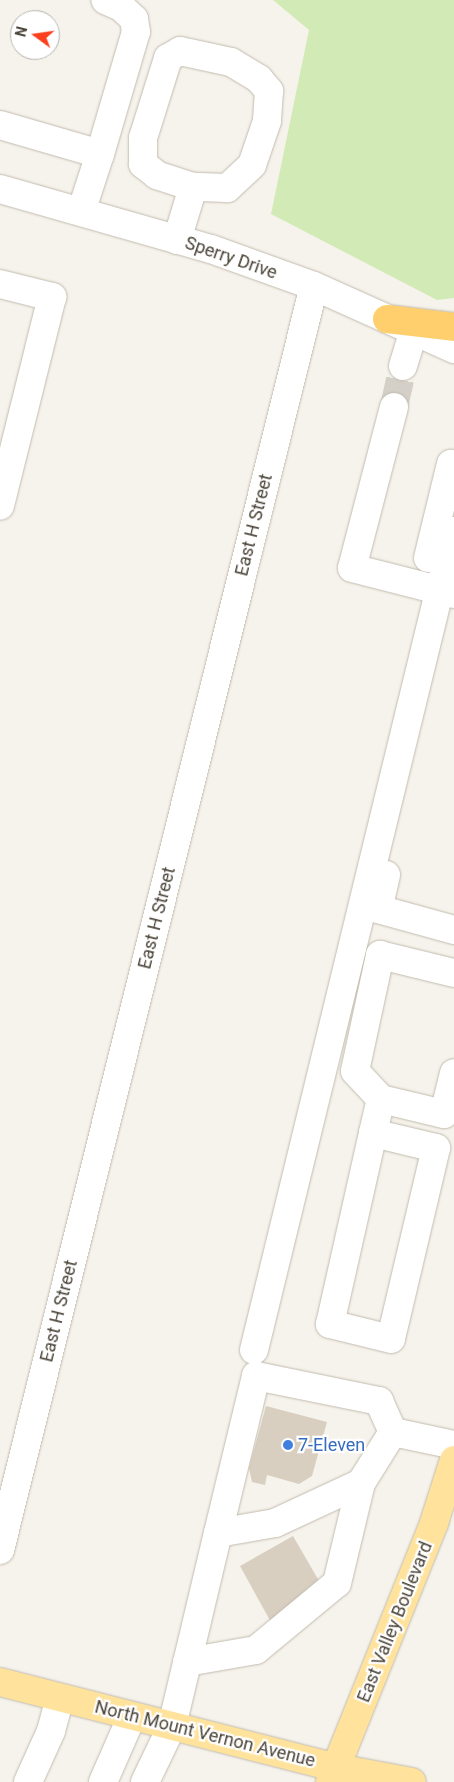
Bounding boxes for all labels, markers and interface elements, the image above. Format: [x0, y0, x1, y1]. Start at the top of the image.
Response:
north arrow [10, 10, 60, 60]
text: N [12, 25, 30, 38]
street label: Sperry Drive [182, 232, 280, 284]
street label: East H Street [231, 472, 277, 578]
street label: East H Street [134, 865, 180, 971]
street label: East H Street [36, 1258, 82, 1364]
place label: 7-Eleven [298, 1434, 365, 1456]
marker: 7-Eleven [282, 1439, 294, 1451]
street label: East Valley Boulevard [353, 1539, 437, 1705]
street label: North Mount Vernon Avenue [93, 1696, 317, 1772]

